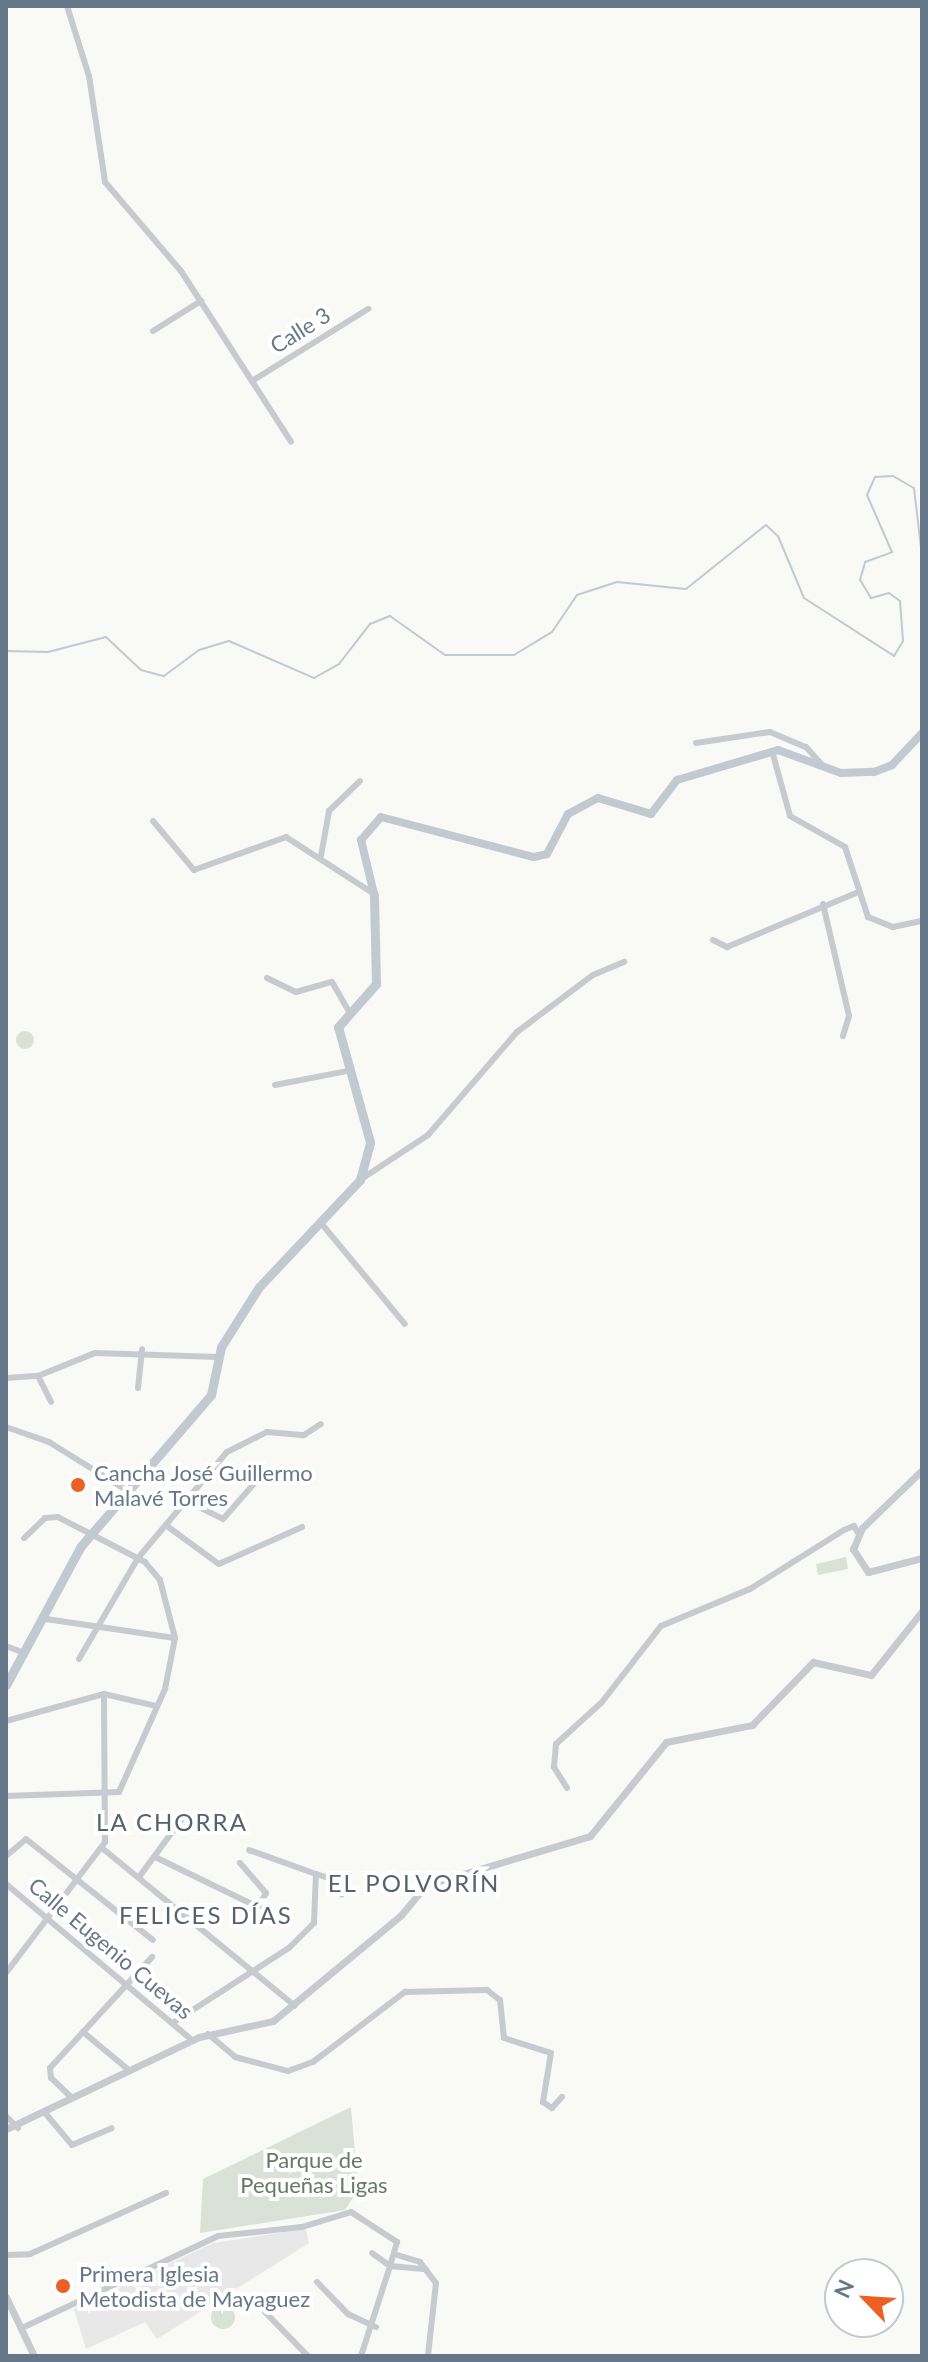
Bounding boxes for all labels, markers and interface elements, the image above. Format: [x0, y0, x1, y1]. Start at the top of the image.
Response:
street label: Calle 3 [265, 301, 335, 359]
place label: Cancha José Guillermo Malavé Torres [94, 1459, 313, 1510]
marker: Cancha José Guillermo Malavé Torres [69, 1476, 87, 1494]
district label: LA CHORRA [96, 1808, 248, 1836]
district label: EL POLVORÍN [327, 1869, 501, 1897]
street label: Calle Eugenio Cuevas [24, 1872, 198, 2024]
district label: FELICES DÍAS [119, 1901, 293, 1929]
park label: Parque de Pequeñas Ligas [240, 2146, 388, 2198]
north arrow [824, 2258, 904, 2338]
place label: Primera Iglesia Metodista de Mayaguez [79, 2260, 310, 2312]
text: N [828, 2275, 859, 2302]
marker: Primera Iglesia Metodista de Mayaguez [54, 2277, 72, 2295]

